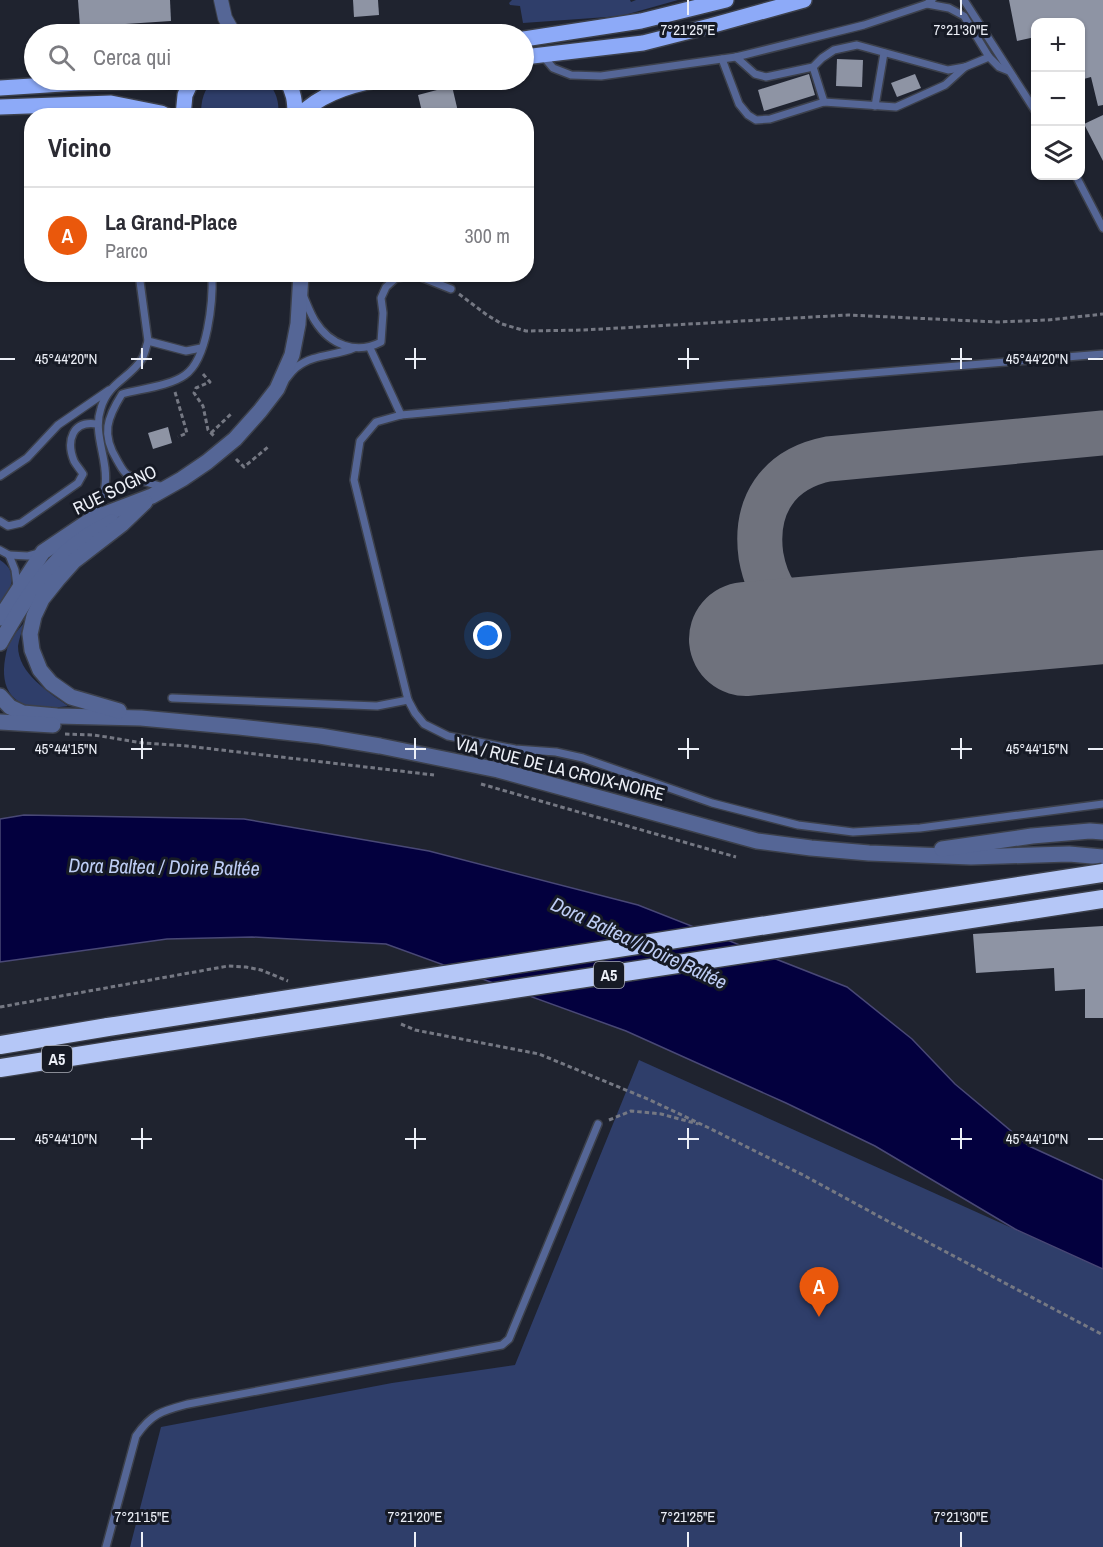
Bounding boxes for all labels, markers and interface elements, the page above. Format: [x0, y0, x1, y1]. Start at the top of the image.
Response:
map controls [1031, 18, 1085, 180]
button: + [1031, 18, 1085, 72]
text: 7°21'25"E [660, 19, 716, 40]
text: 7°21'30"E [933, 19, 989, 40]
search box [24, 24, 534, 90]
icon: search [45, 41, 78, 74]
text: Cerca qui [93, 42, 171, 72]
button: − [1031, 72, 1085, 126]
button: layers [1031, 126, 1085, 180]
text: Vicino [48, 130, 112, 165]
text: La Grand-Place [105, 207, 237, 237]
text: A [62, 222, 73, 249]
text: 300 m [464, 222, 510, 249]
text: Parco [105, 237, 148, 264]
text: 45°44'20"N [35, 348, 97, 369]
text: 45°44'20"N [1006, 348, 1068, 369]
street label: RUE SOGNO [69, 459, 161, 521]
your location [473, 621, 502, 650]
street label: VIA / RUE DE LA CROIX-NOIRE [453, 730, 667, 807]
text: 45°44'15"N [35, 738, 97, 759]
text: 45°44'15"N [1006, 738, 1068, 759]
water label: Dora Baltea / Doire Baltée [68, 851, 260, 882]
water label: Dora Baltea / Doire Baltée [547, 890, 732, 995]
road number: A5 [594, 962, 624, 988]
road number: A5 [42, 1046, 72, 1072]
text: 45°44'10"N [35, 1128, 97, 1149]
text: 45°44'10"N [1006, 1128, 1068, 1149]
pin: A [800, 1268, 838, 1317]
text: 7°21'15"E [114, 1506, 170, 1527]
text: 7°21'20"E [387, 1506, 443, 1527]
text: 7°21'25"E [660, 1506, 716, 1527]
text: 7°21'30"E [933, 1506, 989, 1527]

